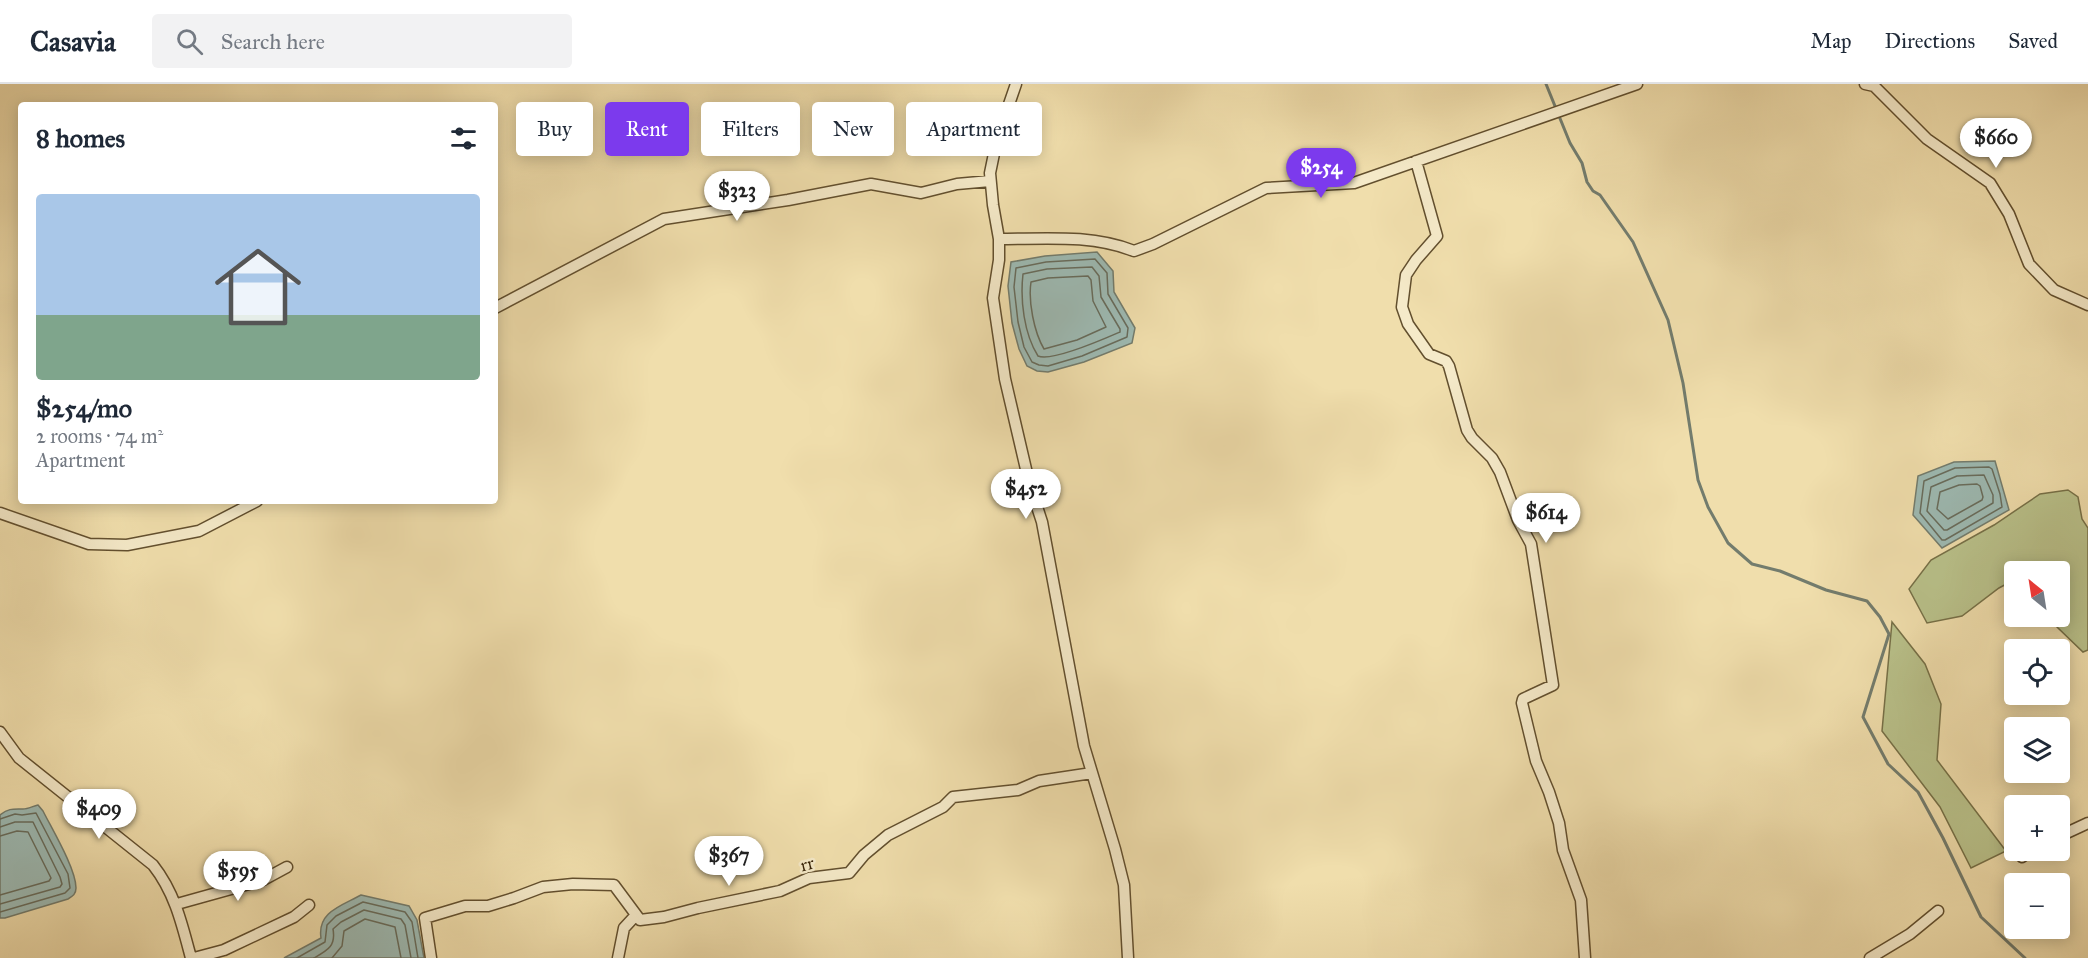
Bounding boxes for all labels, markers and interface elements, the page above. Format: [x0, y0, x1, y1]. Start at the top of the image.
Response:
search box [152, 14, 572, 68]
text: Casavia [30, 24, 116, 59]
icon: search [173, 25, 206, 58]
text: Search here [221, 28, 325, 55]
text: Map [1811, 28, 1852, 54]
text: Directions [1885, 28, 1975, 54]
text: Saved [2008, 28, 2058, 54]
chip: Buy [516, 102, 593, 156]
chip: Rent [605, 102, 689, 156]
chip: Filters [701, 102, 800, 156]
chip: New [812, 102, 894, 156]
chip: Apartment [906, 102, 1042, 156]
pin: $660 [1960, 118, 2032, 169]
text: 8 homes [36, 122, 125, 154]
icon: filters [447, 122, 480, 155]
text: $660 [1974, 125, 2018, 149]
pin: $254 [1285, 148, 1357, 199]
text: $254 [1300, 155, 1342, 179]
pin: $323 [701, 171, 773, 222]
text: $323 [718, 178, 756, 202]
icon: home [204, 233, 312, 341]
text: $254/mo [36, 392, 132, 424]
text: 2 rooms · 74 m² [36, 424, 163, 448]
text: Apartment [36, 448, 125, 472]
pin: $452 [990, 469, 1062, 520]
text: $452 [1005, 476, 1047, 500]
pin: $614 [1510, 493, 1582, 544]
text: $614 [1525, 500, 1567, 524]
north arrow [2004, 561, 2070, 627]
map controls [2004, 561, 2070, 939]
button: locate [2004, 639, 2070, 705]
button: layers [2004, 717, 2070, 783]
pin: $409 [63, 789, 135, 840]
button: + [2004, 795, 2070, 861]
text: $409 [76, 796, 122, 820]
pin: $367 [693, 836, 765, 887]
text: $367 [709, 843, 749, 867]
pin: $595 [202, 851, 274, 902]
street label: rr [798, 852, 816, 876]
text: $595 [217, 858, 259, 882]
button: − [2004, 873, 2070, 939]

